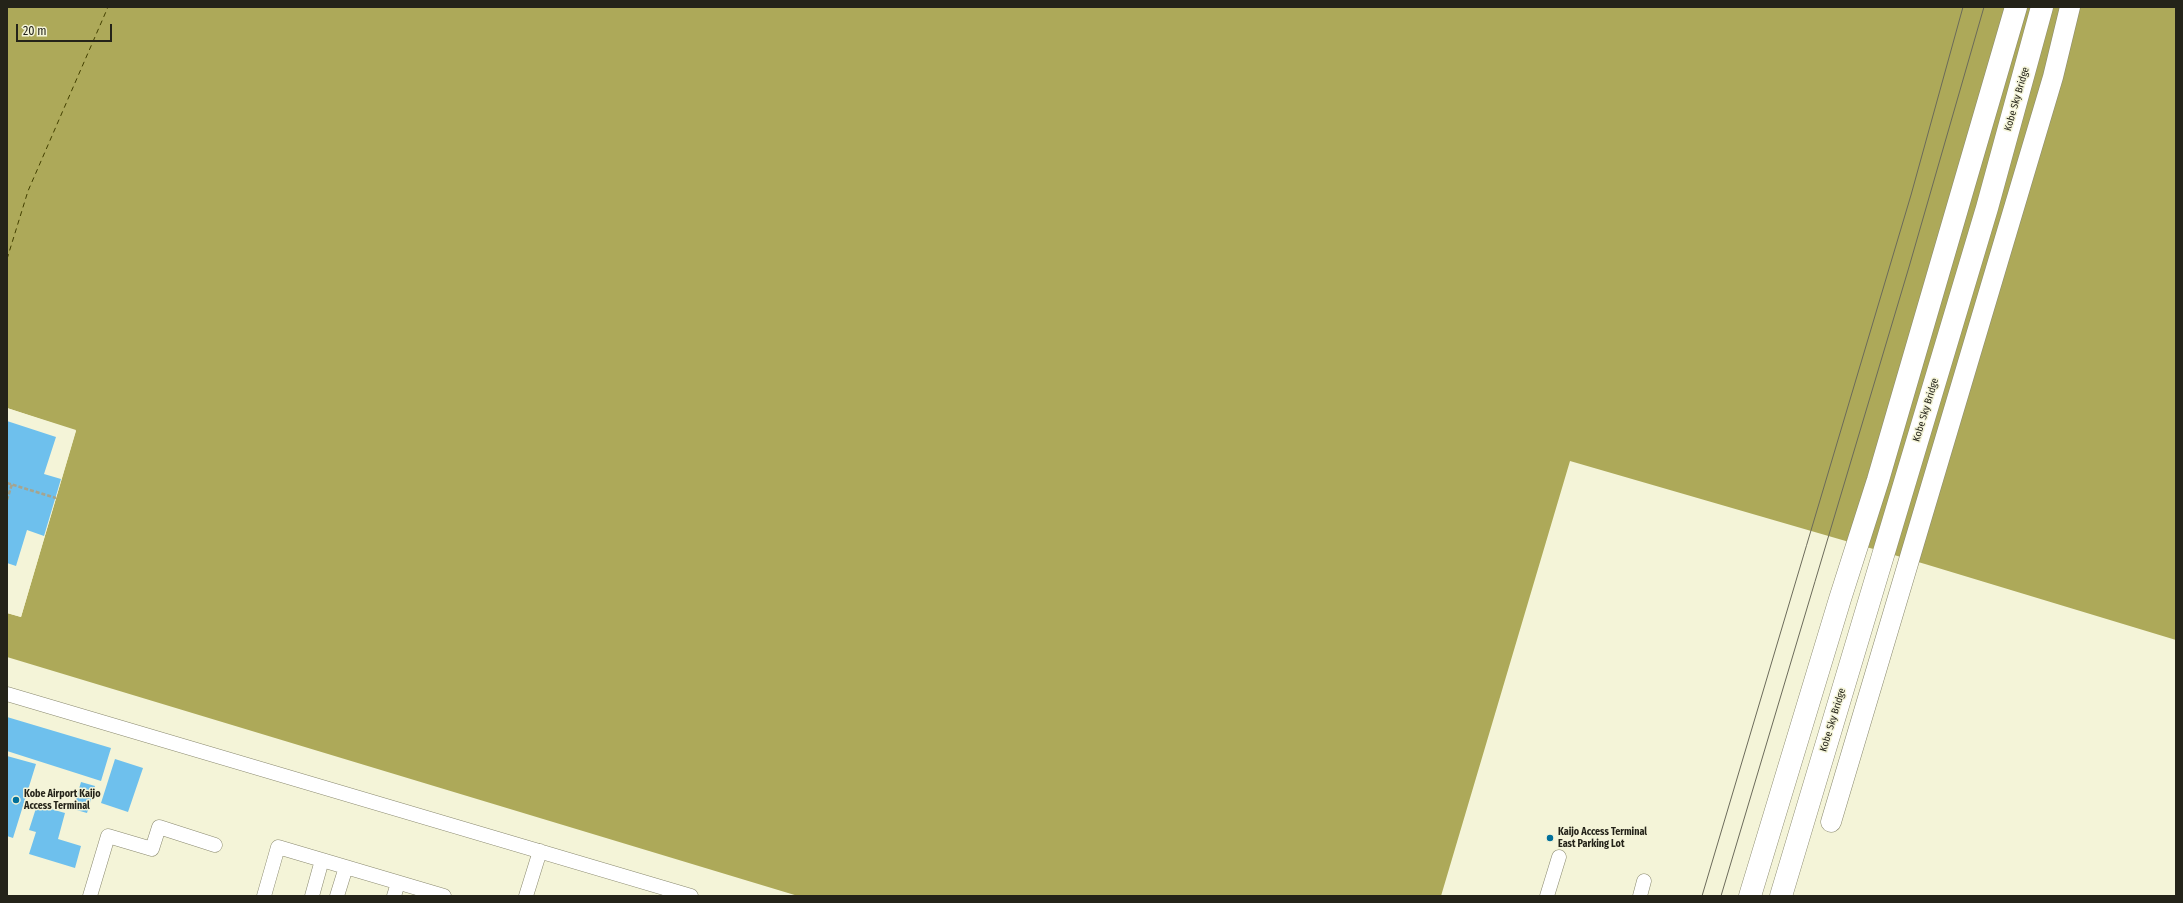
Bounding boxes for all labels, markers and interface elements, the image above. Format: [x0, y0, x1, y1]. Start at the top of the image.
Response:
scale bar [18, 16, 114, 42]
text: 20 m [23, 24, 47, 38]
street label: Kobe Sky Bridge [2002, 66, 2032, 132]
street label: Kobe Sky Bridge [1911, 377, 1941, 443]
street label: Kobe Sky Bridge [1818, 687, 1848, 753]
place label: Kobe Airport Kaijo Access Terminal [24, 788, 100, 812]
marker: Kobe Airport Kaijo Access Terminal [11, 795, 21, 805]
place label: Kaijo Access Terminal East Parking Lot [1558, 826, 1647, 850]
marker: Kaijo Access Terminal East Parking Lot [1545, 833, 1555, 843]

